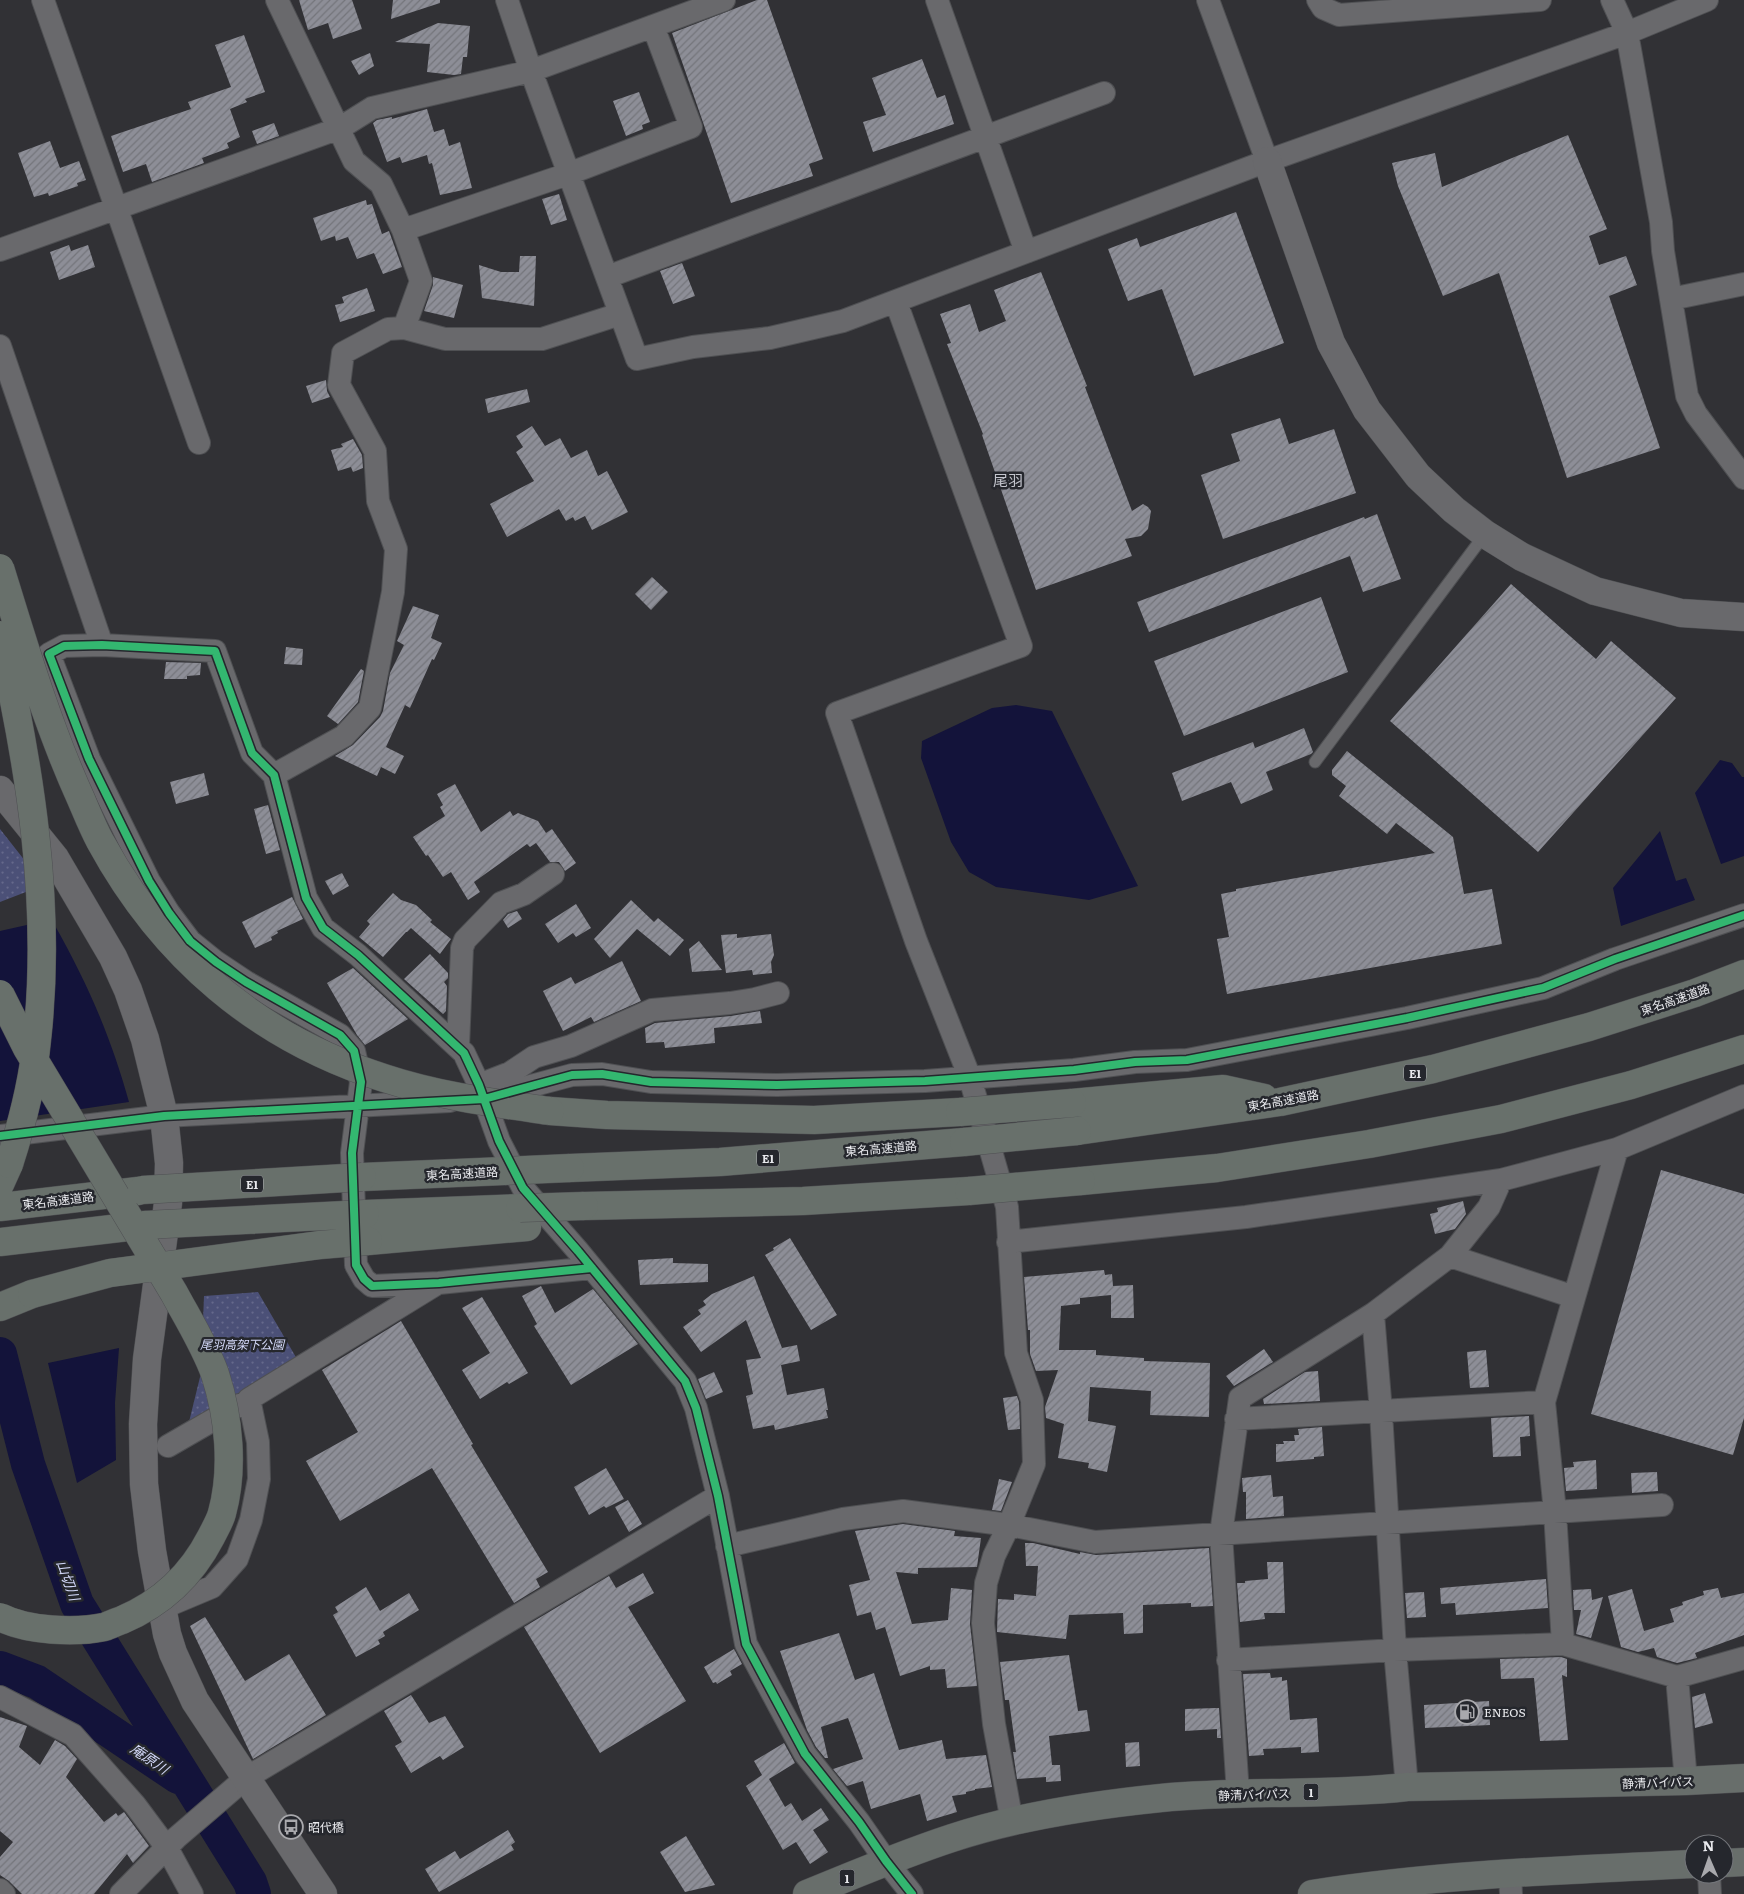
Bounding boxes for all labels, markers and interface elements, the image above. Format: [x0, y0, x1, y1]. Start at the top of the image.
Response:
district label: 尾羽 [993, 468, 1023, 491]
street label: 東名高速道路 [1638, 979, 1712, 1019]
road number: E1 [1404, 1064, 1426, 1082]
street label: 東名高速道路 [1246, 1085, 1320, 1115]
street label: 東名高速道路 [844, 1136, 918, 1160]
road number: E1 [757, 1150, 779, 1166]
street label: 東名高速道路 [426, 1162, 498, 1184]
road number: E1 [241, 1176, 263, 1192]
street label: 東名高速道路 [21, 1187, 95, 1213]
park label: 尾羽高架下公園 [200, 1335, 286, 1353]
water label: 山切川 [52, 1557, 86, 1605]
fuel station icon: ENEOS [1454, 1699, 1480, 1725]
place label: ENEOS [1484, 1703, 1526, 1721]
water label: 庵原川 [127, 1738, 175, 1779]
street label: 静清バイパス [1622, 1772, 1694, 1792]
street label: 静清バイパス [1218, 1784, 1290, 1804]
road number: 1 [1304, 1784, 1318, 1800]
bus stop icon: 昭代橋 [278, 1814, 304, 1840]
place label: 昭代橋 [308, 1818, 344, 1836]
north arrow [1684, 1834, 1734, 1884]
text: N [1702, 1835, 1715, 1855]
road number: 1 [840, 1870, 854, 1886]

